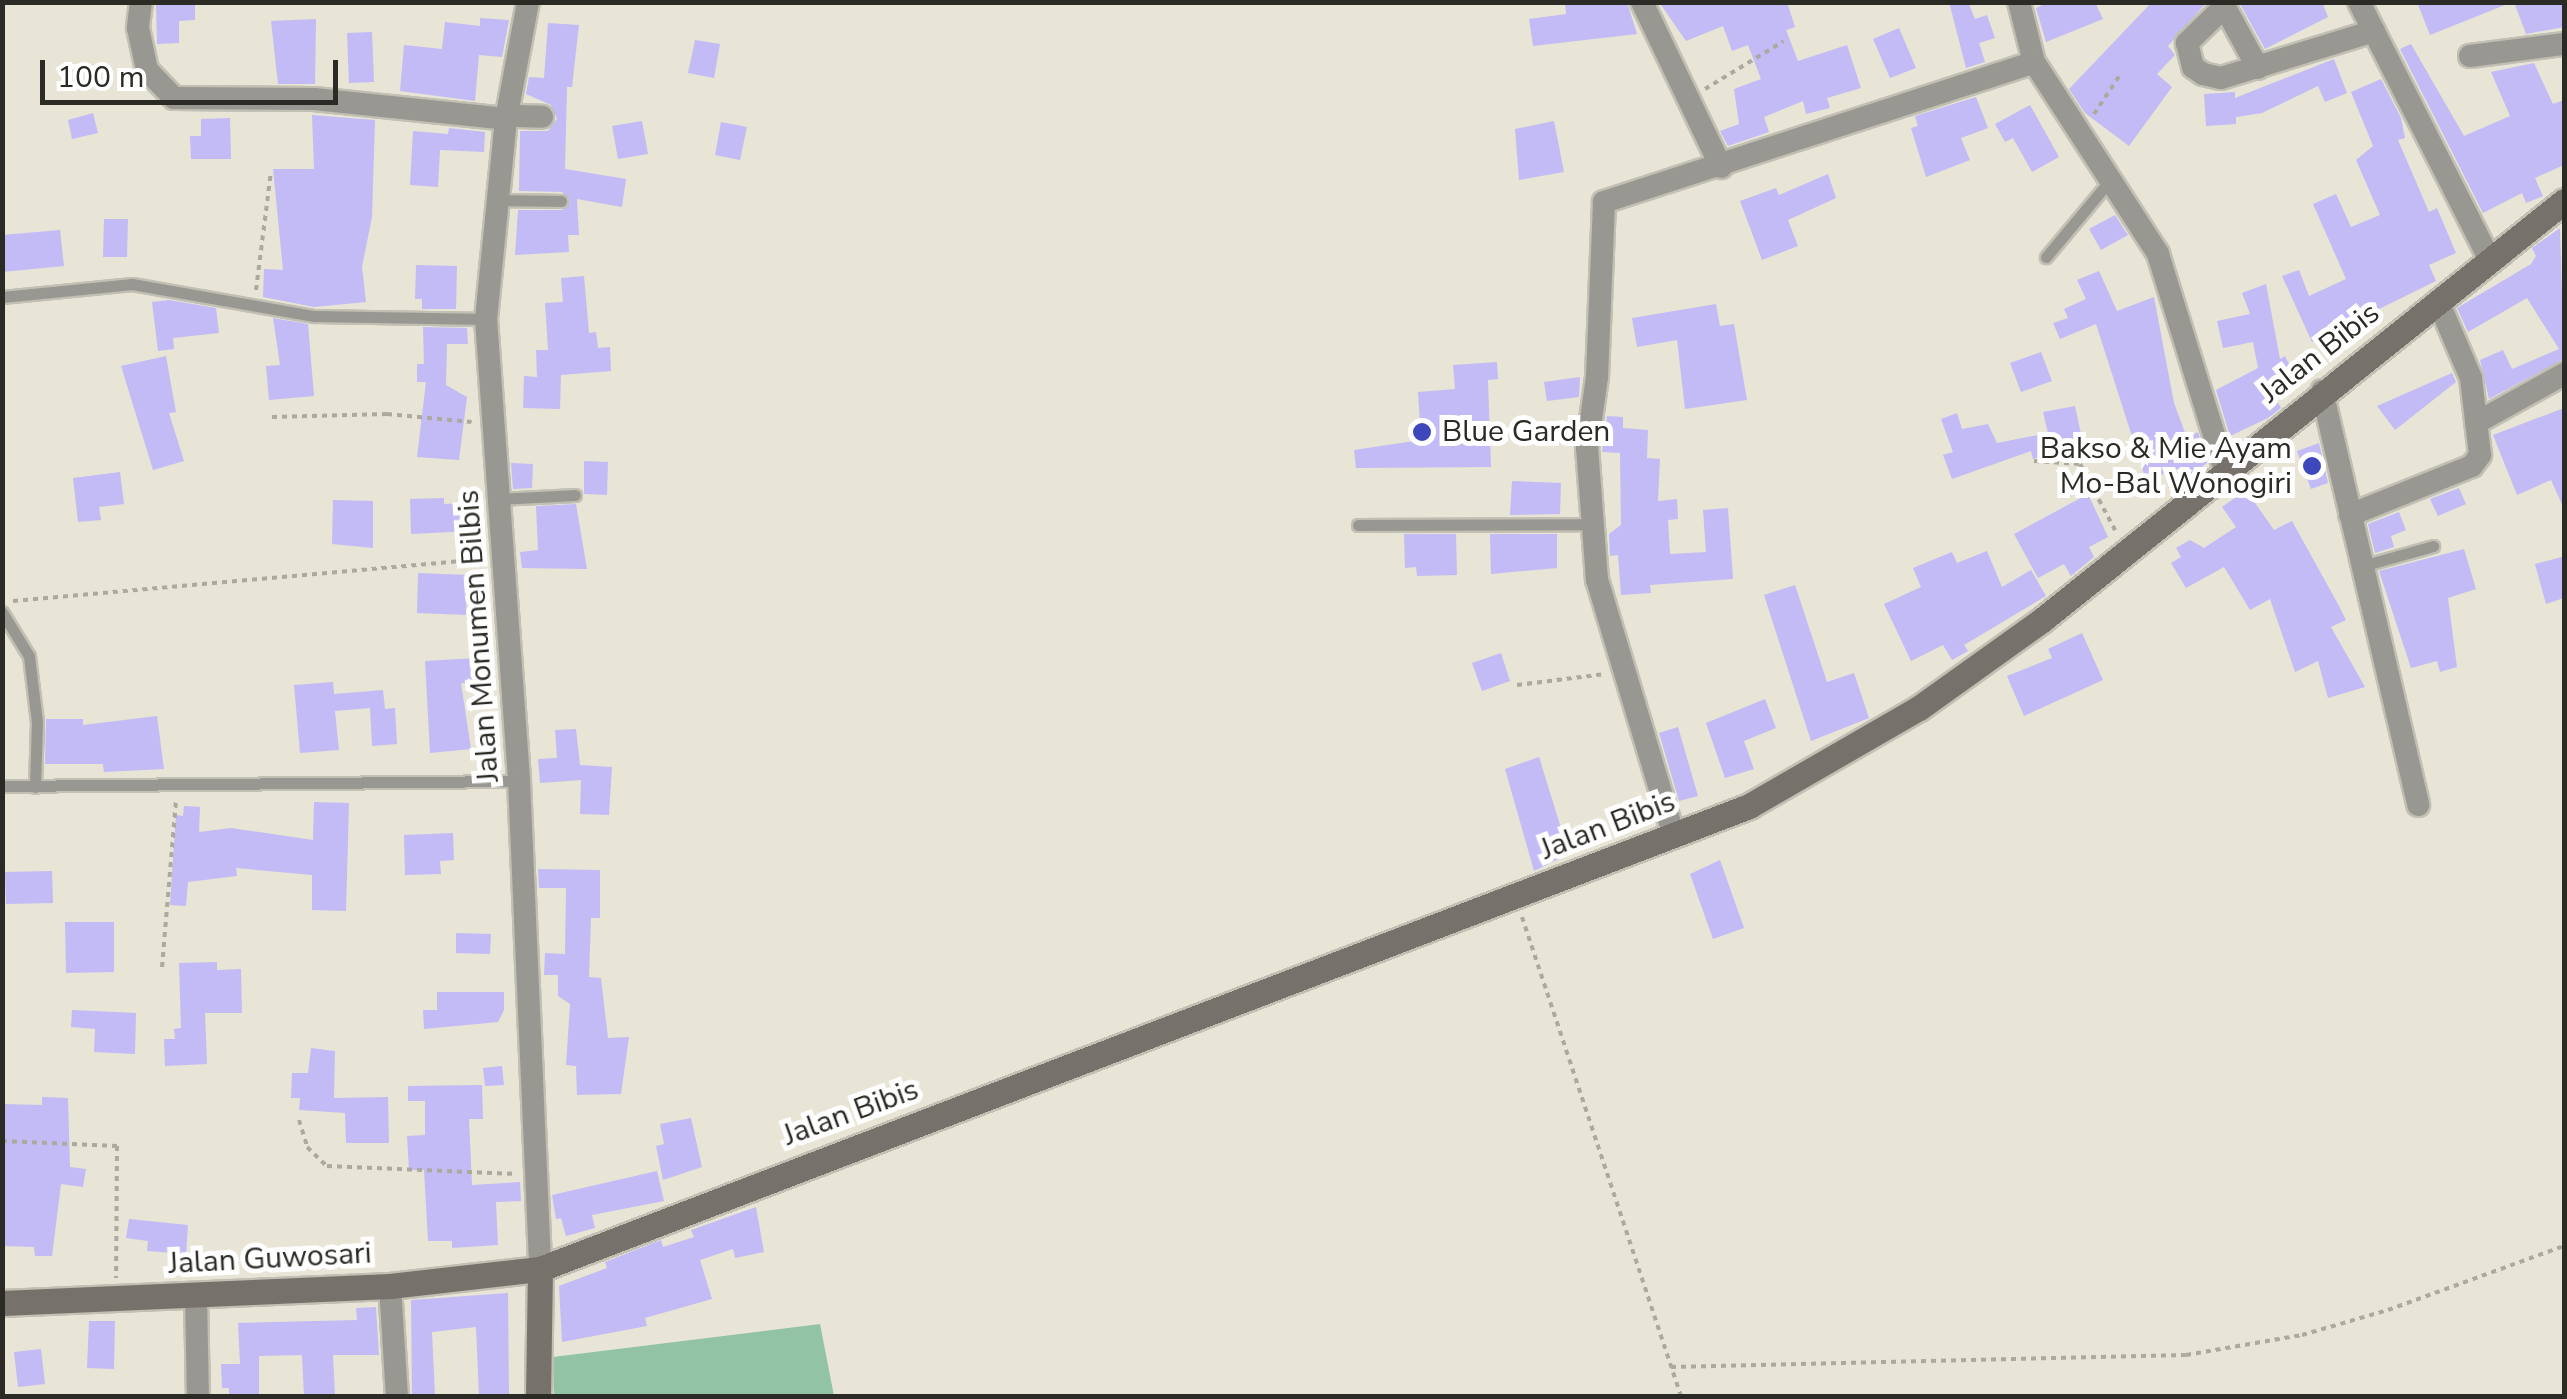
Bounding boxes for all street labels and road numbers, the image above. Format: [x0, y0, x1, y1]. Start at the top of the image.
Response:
street label: Jalan Bibis [2253, 295, 2387, 411]
street label: Jalan Monumen Bilbis [451, 489, 507, 783]
street label: Jalan Bibis [1536, 784, 1680, 868]
street label: Jalan Bibis [778, 1072, 924, 1154]
street label: Jalan Guwosari [167, 1236, 373, 1282]

